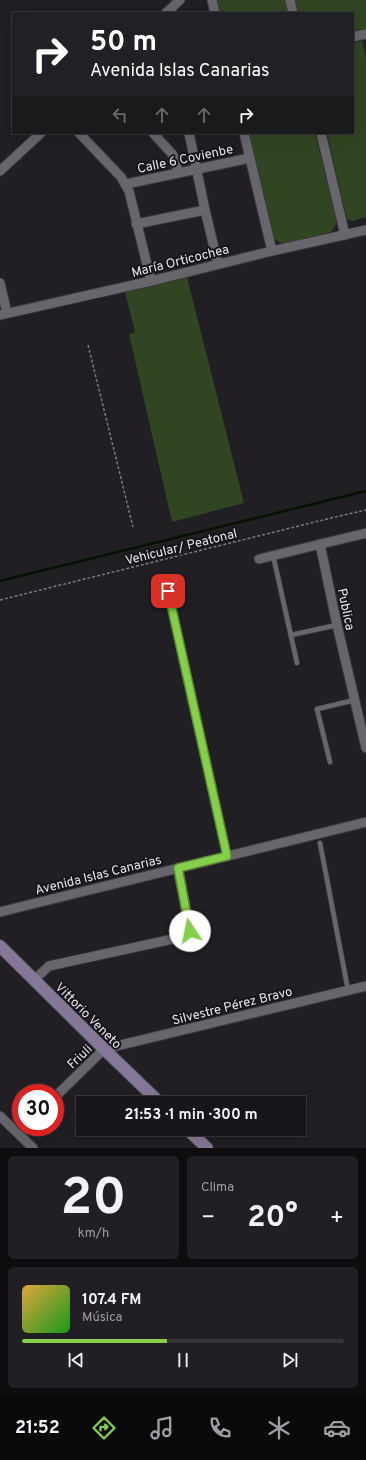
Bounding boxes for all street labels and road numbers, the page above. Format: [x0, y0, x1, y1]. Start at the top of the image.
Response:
street label: Calle 6 Covienbe [136, 142, 235, 178]
street label: María Orticochea [130, 242, 231, 282]
street label: Vehicular/ Peatonal [124, 526, 239, 570]
street label: Publica [333, 587, 357, 632]
street label: Avenida Islas Canarias [34, 852, 163, 899]
street label: Vittorio Veneto [51, 980, 124, 1053]
street label: Silvestre Pérez Bravo [171, 984, 294, 1030]
street label: Friuli [65, 1042, 96, 1073]

